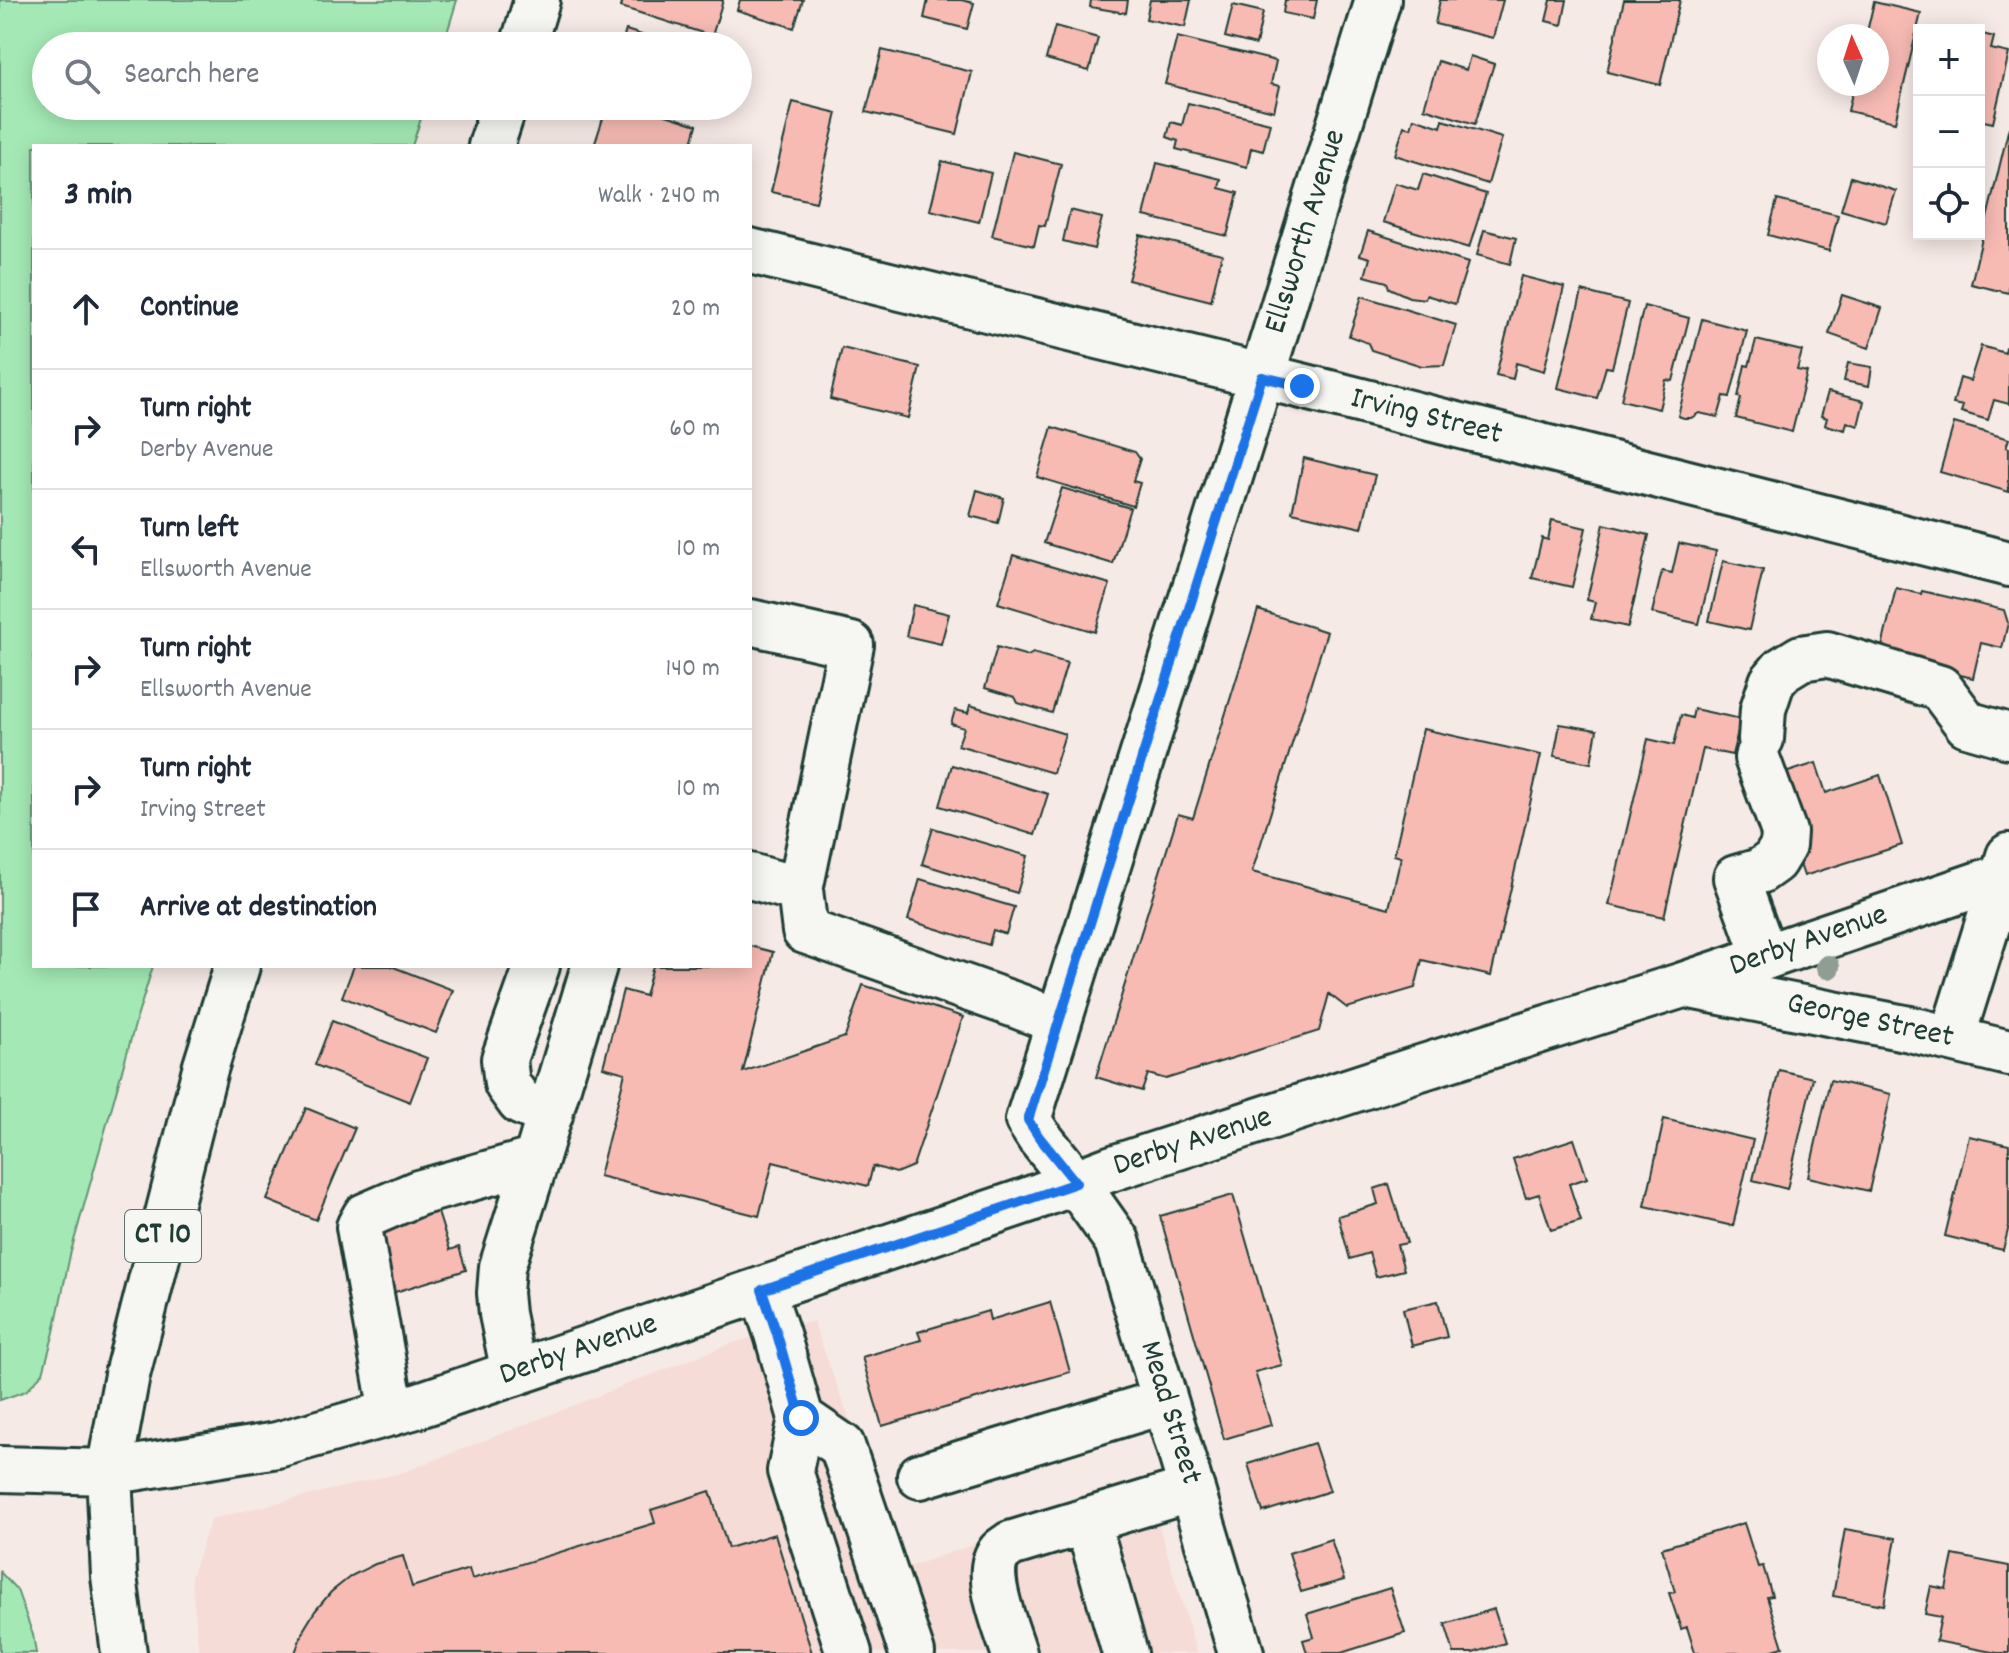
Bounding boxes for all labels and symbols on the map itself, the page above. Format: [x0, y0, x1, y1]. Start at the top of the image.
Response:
north arrow [1817, 24, 1889, 96]
street label: Ellsworth Avenue [1254, 124, 1360, 340]
route end [1284, 368, 1320, 404]
street label: Irving Street [1345, 377, 1507, 459]
street label: Derby Avenue [1724, 894, 1894, 990]
street label: George Street [1782, 982, 1958, 1062]
street label: Derby Avenue [1108, 1096, 1278, 1190]
road number: CT 10 [125, 1210, 201, 1262]
street label: Derby Avenue [494, 1303, 664, 1399]
street label: Mead Street [1125, 1336, 1213, 1491]
route start [783, 1400, 819, 1436]

